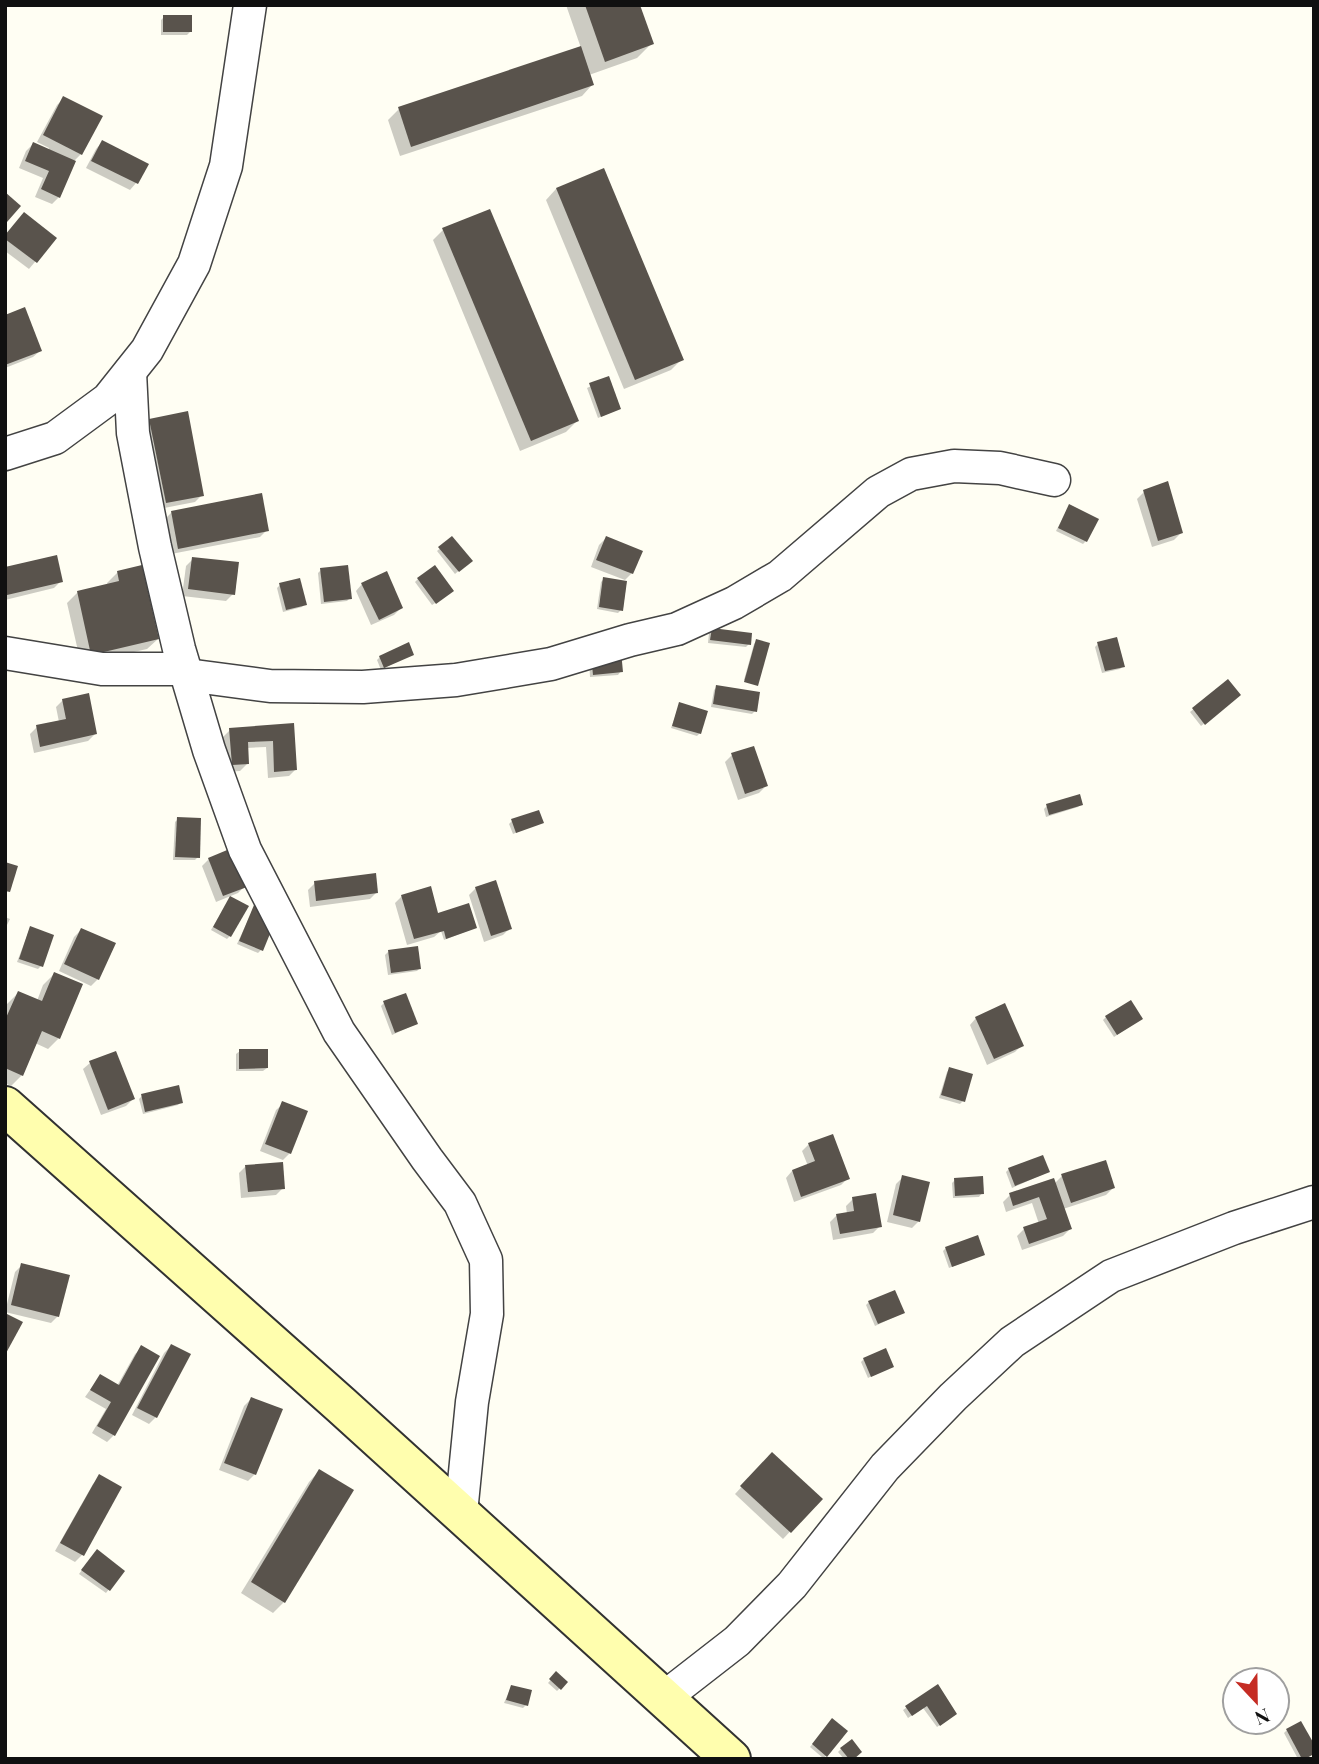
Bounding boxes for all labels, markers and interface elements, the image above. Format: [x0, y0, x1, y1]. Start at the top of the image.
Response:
north arrow [1221, 1666, 1291, 1736]
text: N [1251, 1703, 1274, 1732]

